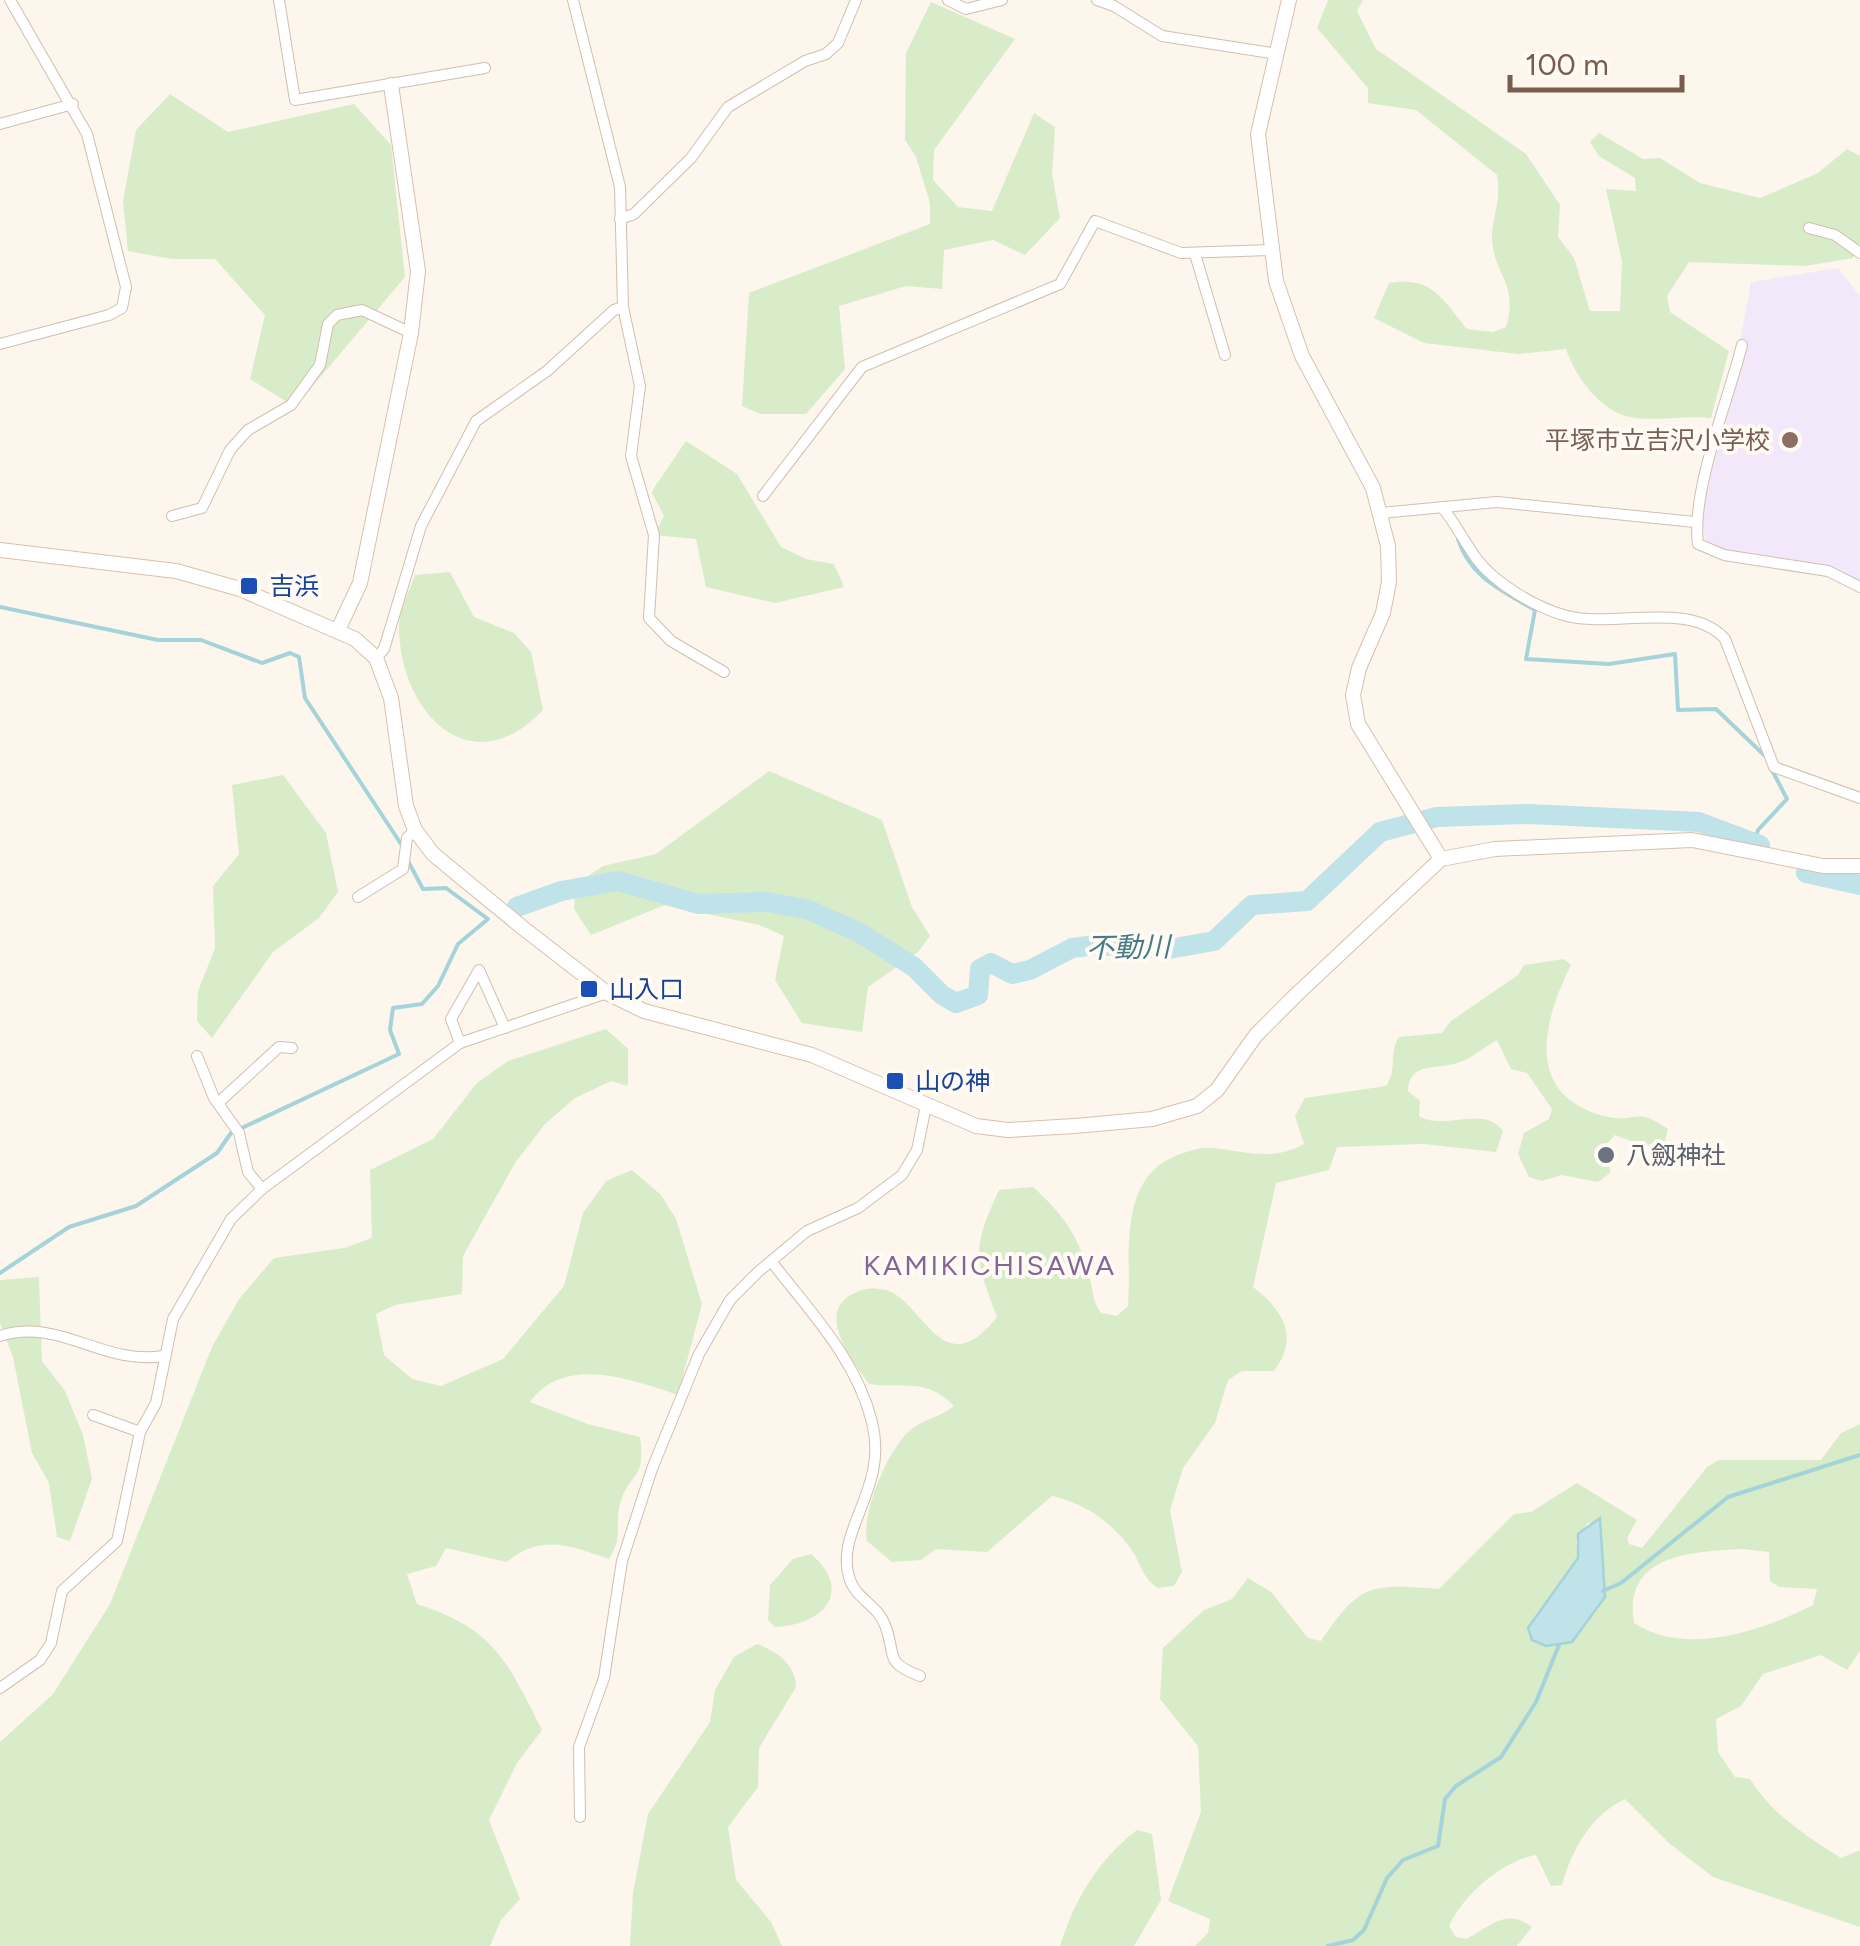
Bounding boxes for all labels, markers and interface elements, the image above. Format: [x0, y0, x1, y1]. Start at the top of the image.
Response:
scale bar [1510, 30, 1682, 92]
text: 100 m [1525, 46, 1609, 83]
place label: 平塚市立吉沢小学校 [1545, 425, 1770, 455]
marker: 平塚市立吉沢小学校 [1779, 429, 1801, 451]
place label: 吉浜 [269, 571, 319, 601]
marker: 吉浜 [238, 575, 260, 597]
water label: 不動川 [1086, 929, 1173, 965]
place label: 山入口 [609, 974, 684, 1004]
marker: 山入口 [578, 978, 600, 1000]
place label: 山の神 [915, 1066, 990, 1096]
marker: 山の神 [884, 1070, 906, 1092]
place label: 八劔神社 [1626, 1140, 1726, 1170]
marker: 八劔神社 [1595, 1144, 1617, 1166]
district label: KAMIKICHISAWA [863, 1248, 1117, 1282]

